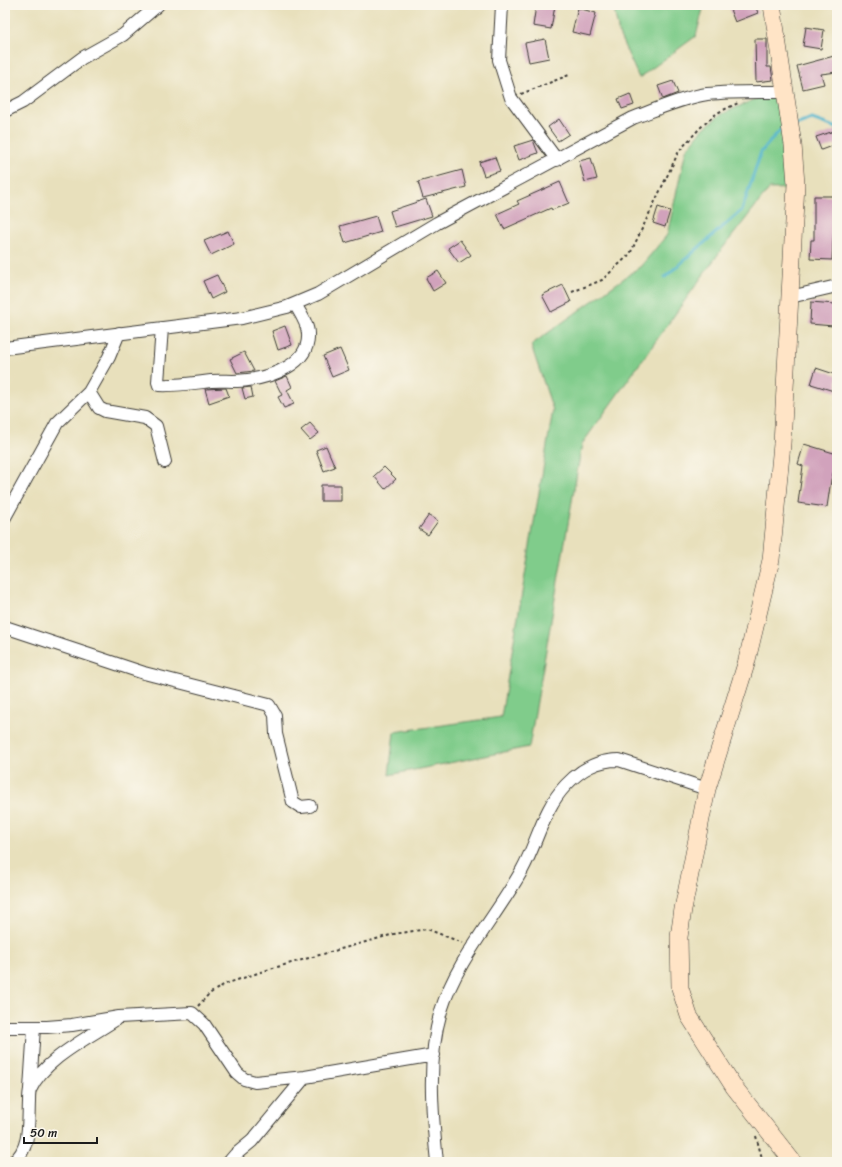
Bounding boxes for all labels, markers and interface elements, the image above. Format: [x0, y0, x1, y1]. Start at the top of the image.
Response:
scale bar [24, 1119, 97, 1145]
text: 50 m [30, 1122, 57, 1144]

